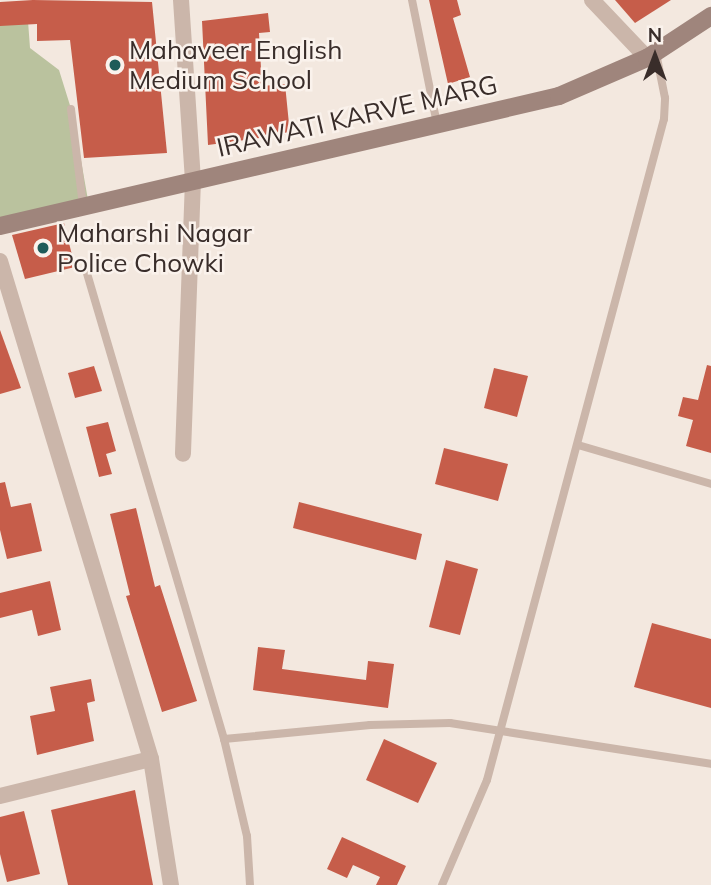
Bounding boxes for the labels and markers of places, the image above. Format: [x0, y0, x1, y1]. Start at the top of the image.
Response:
place label: Mahaveer English Medium School [129, 34, 342, 96]
marker: Mahaveer English Medium School [107, 57, 123, 73]
place label: Maharshi Nagar Police Chowki [57, 217, 252, 278]
marker: Maharshi Nagar Police Chowki [35, 240, 51, 256]

